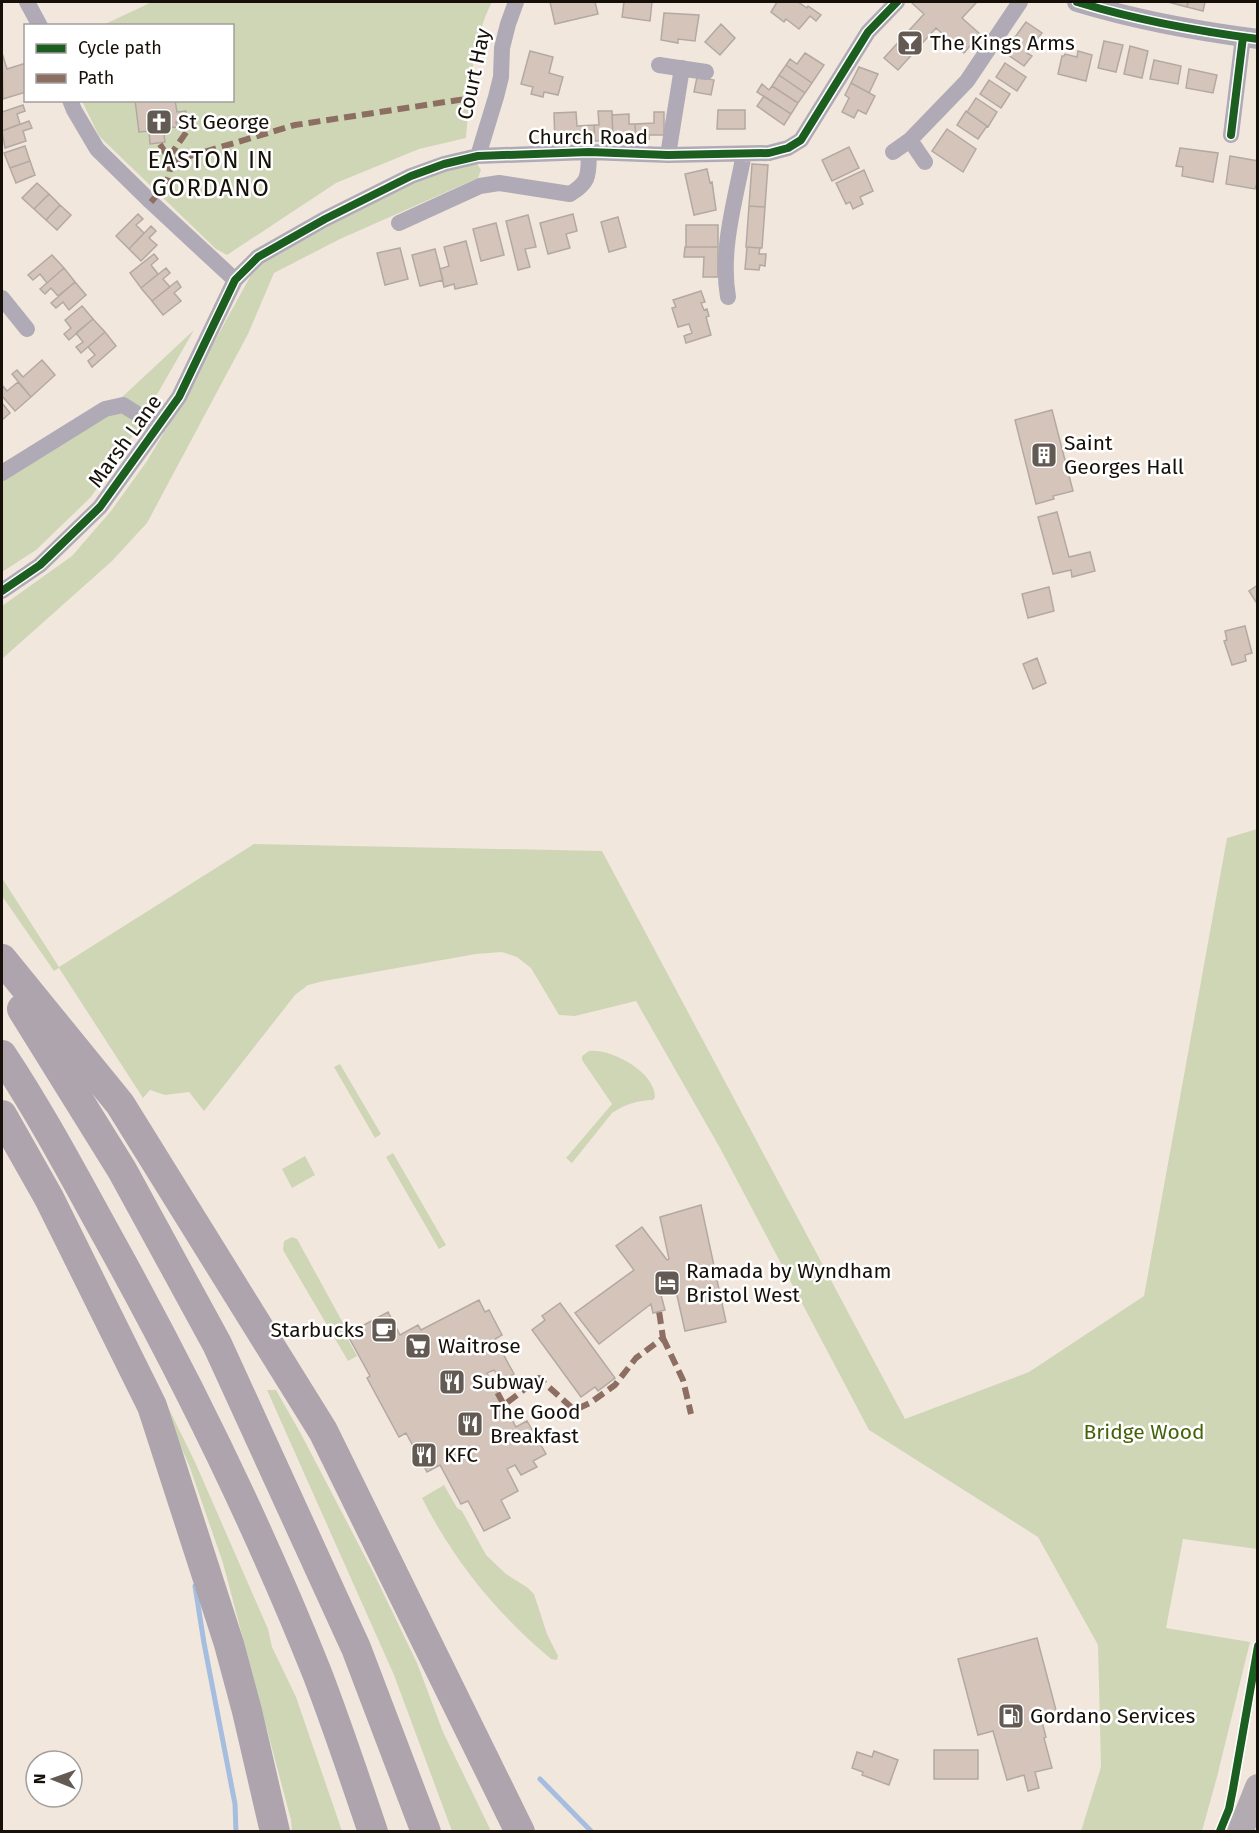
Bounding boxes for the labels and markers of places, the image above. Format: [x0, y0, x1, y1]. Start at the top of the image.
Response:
bar icon: The Kings Arms [895, 28, 925, 58]
place label: The Kings Arms [930, 30, 1075, 56]
church icon: St George [144, 107, 174, 137]
place label: St George [178, 109, 269, 135]
place label: Saint Georges Hall [1064, 430, 1184, 480]
building icon: Saint Georges Hall [1029, 440, 1059, 470]
place label: Ramada by Wyndham Bristol West [686, 1258, 891, 1308]
hotel icon: Ramada by Wyndham Bristol West [652, 1268, 682, 1298]
cafe icon: Starbucks [369, 1315, 399, 1345]
place label: Starbucks [270, 1317, 364, 1343]
supermarket icon: Waitrose [403, 1331, 433, 1361]
place label: Waitrose [438, 1333, 521, 1359]
restaurant icon: Subway [437, 1367, 467, 1397]
place label: Subway [472, 1369, 545, 1395]
place label: The Good Breakfast [490, 1399, 581, 1449]
restaurant icon: The Good Breakfast [455, 1409, 485, 1439]
restaurant icon: KFC [409, 1440, 439, 1470]
place label: KFC [444, 1442, 478, 1468]
fuel station icon: Gordano Services [996, 1701, 1026, 1731]
place label: Gordano Services [1030, 1703, 1195, 1729]

